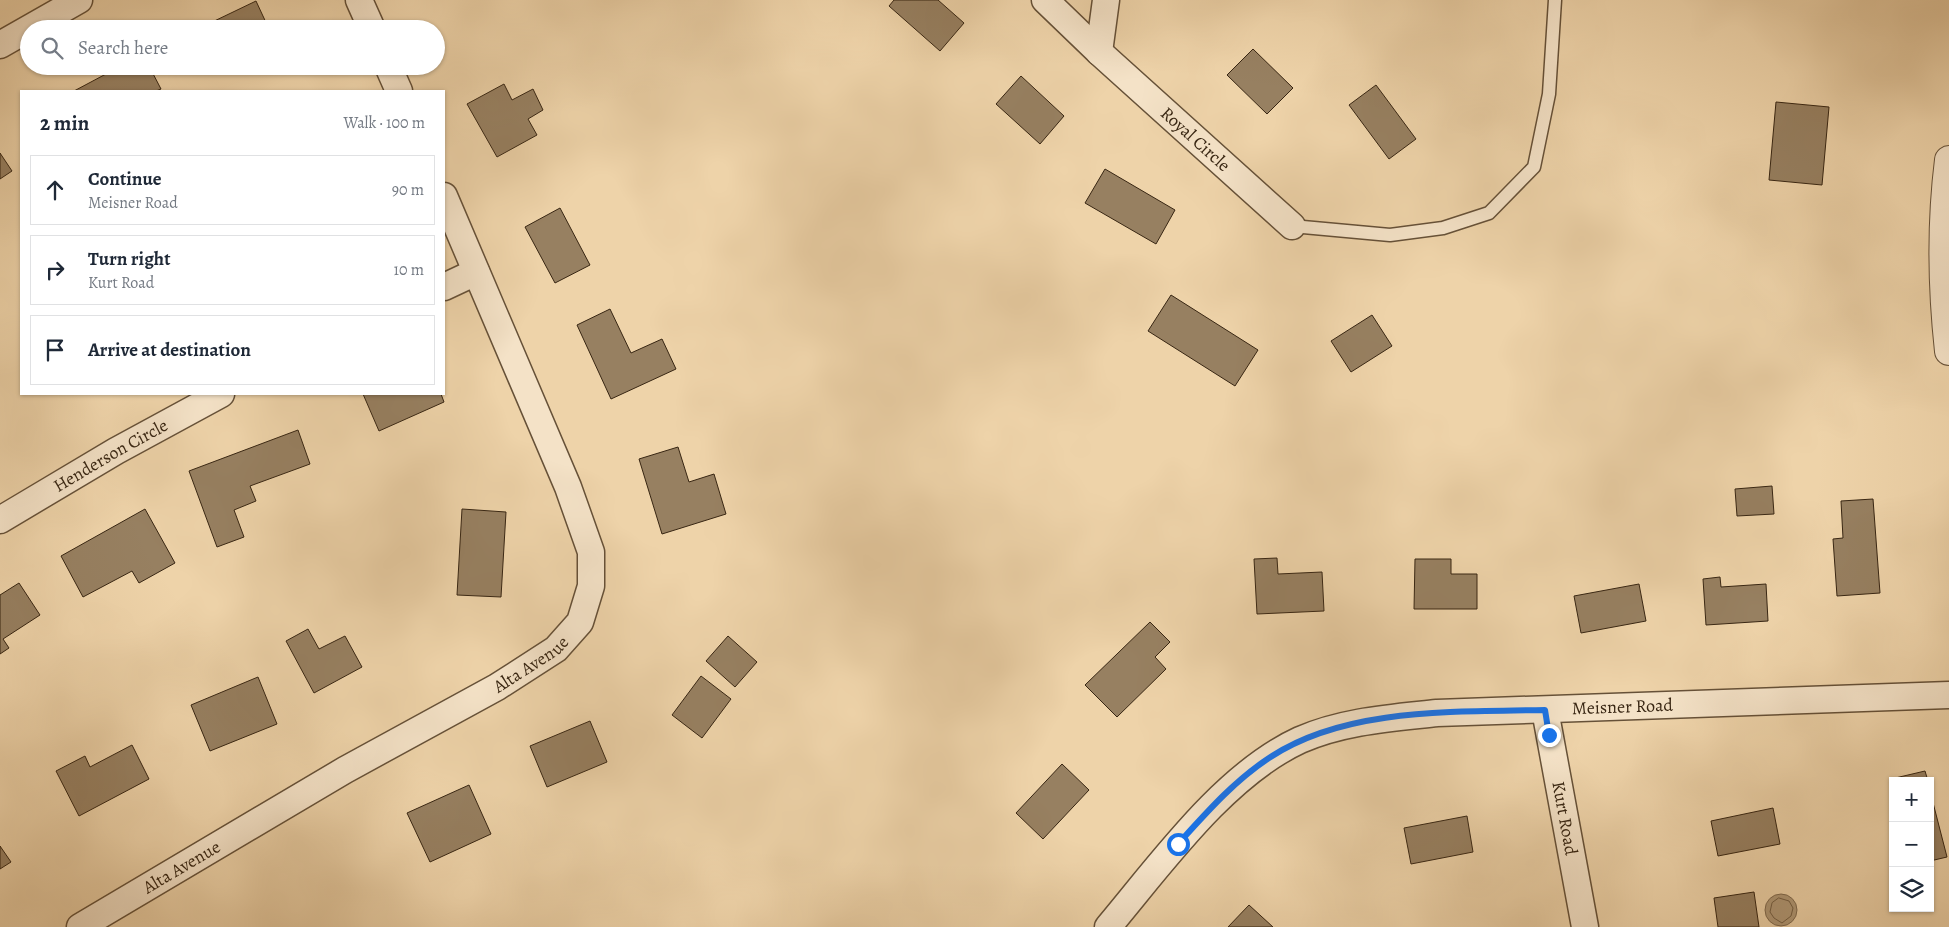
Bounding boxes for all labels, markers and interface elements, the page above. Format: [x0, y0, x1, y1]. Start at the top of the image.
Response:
search box [20, 20, 445, 75]
icon: search [38, 34, 66, 62]
text: Search here [78, 35, 168, 61]
street label: Royal Circle [1156, 101, 1236, 177]
text: 2 min [40, 109, 89, 137]
text: Walk · 100 m [344, 112, 425, 134]
text: Continue [88, 166, 162, 192]
icon: ahead [41, 176, 69, 204]
text: 90 m [392, 179, 424, 201]
text: Meisner Road [88, 192, 178, 214]
text: Turn right [88, 246, 170, 272]
icon: right [41, 256, 69, 284]
text: 10 m [394, 259, 424, 281]
text: Kurt Road [88, 272, 154, 294]
icon: arrive [41, 336, 69, 364]
text: Arrive at destination [88, 337, 251, 363]
street label: Henderson Circle [49, 413, 172, 498]
street label: Alta Avenue [488, 631, 574, 699]
street label: Meisner Road [1571, 693, 1674, 720]
route end [1538, 724, 1561, 747]
map controls [1889, 777, 1934, 912]
button: + [1889, 777, 1934, 822]
street label: Kurt Road [1546, 779, 1584, 857]
button: − [1889, 822, 1934, 867]
route start [1167, 833, 1190, 856]
street label: Alta Avenue [137, 835, 225, 900]
button: layers [1889, 867, 1934, 912]

